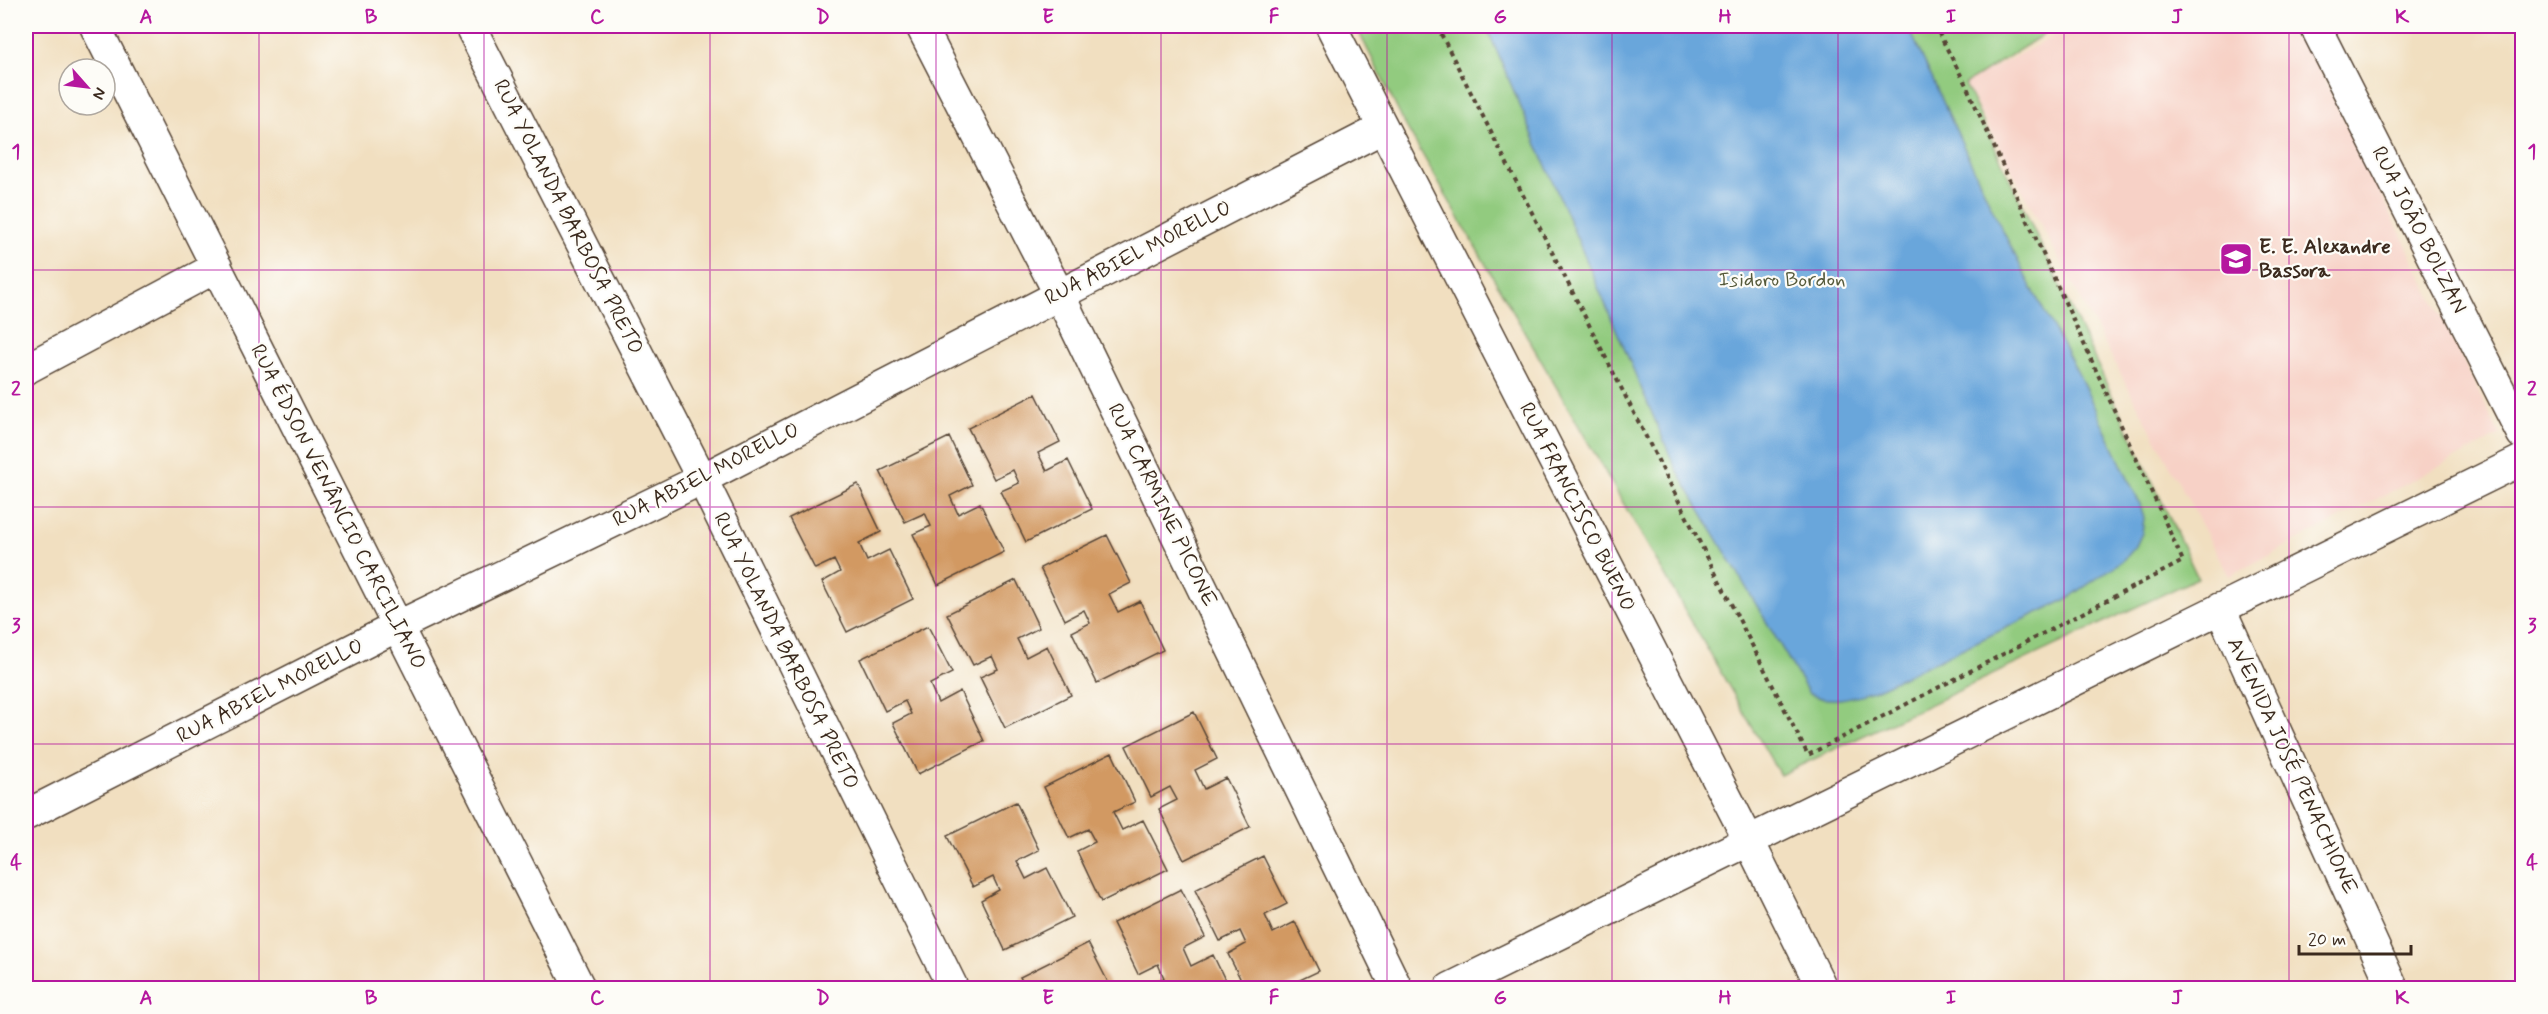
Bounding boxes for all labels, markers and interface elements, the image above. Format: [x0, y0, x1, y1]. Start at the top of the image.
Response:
text: A [139, 4, 153, 31]
text: B [365, 4, 378, 31]
text: C [590, 4, 605, 31]
text: D [816, 4, 830, 31]
text: E [1042, 4, 1054, 31]
text: F [1269, 4, 1280, 31]
text: G [1493, 4, 1507, 31]
text: H [1718, 4, 1732, 31]
text: I [1946, 4, 1956, 31]
text: J [2171, 4, 2183, 31]
text: K [2395, 4, 2410, 31]
north arrow [57, 57, 117, 117]
street label: RUA YOLANDA BARBOSA PRETO [486, 75, 650, 359]
text: N [87, 84, 111, 103]
text: 1 [12, 139, 20, 166]
text: 1 [2528, 139, 2536, 166]
street label: RUA JOÃO BOLZAN [2365, 142, 2473, 318]
street label: RUA ABIEL MORELLO [1040, 194, 1236, 312]
place label: E. E. Alexandre Bassora [2259, 233, 2391, 285]
school or university icon: E. E. Alexandre Bassora [2218, 241, 2254, 277]
park label: Isidoro Bordon [1718, 266, 1846, 294]
street label: RUA ÉDSON VENÂNCIO CARCILIANO [243, 339, 433, 675]
text: 2 [11, 376, 21, 403]
text: 2 [2527, 376, 2537, 403]
street label: RUA FRANCISCO BUENO [1512, 398, 1642, 616]
street label: RUA CARMINE PICONE [1101, 399, 1223, 611]
street label: RUA ABIEL MORELLO [608, 416, 804, 534]
street label: RUA YOLANDA BARBOSA PRETO [707, 508, 865, 794]
text: 3 [11, 613, 21, 640]
text: 3 [2527, 613, 2537, 640]
street label: RUA ABIEL MORELLO [172, 632, 368, 750]
street label: AVENIDA JOSÉ PENACHIONE [2220, 633, 2364, 899]
text: 4 [10, 850, 22, 877]
text: 4 [2526, 850, 2538, 877]
scale bar [2299, 918, 2412, 956]
text: 20 m [2308, 928, 2346, 952]
text: A [139, 985, 153, 1012]
text: B [365, 985, 378, 1012]
text: C [590, 985, 605, 1012]
text: D [816, 985, 830, 1012]
text: E [1042, 985, 1054, 1012]
text: F [1269, 985, 1280, 1012]
text: G [1493, 985, 1507, 1012]
text: H [1718, 985, 1732, 1012]
text: I [1946, 985, 1956, 1012]
text: J [2171, 985, 2183, 1012]
text: K [2395, 985, 2410, 1012]

